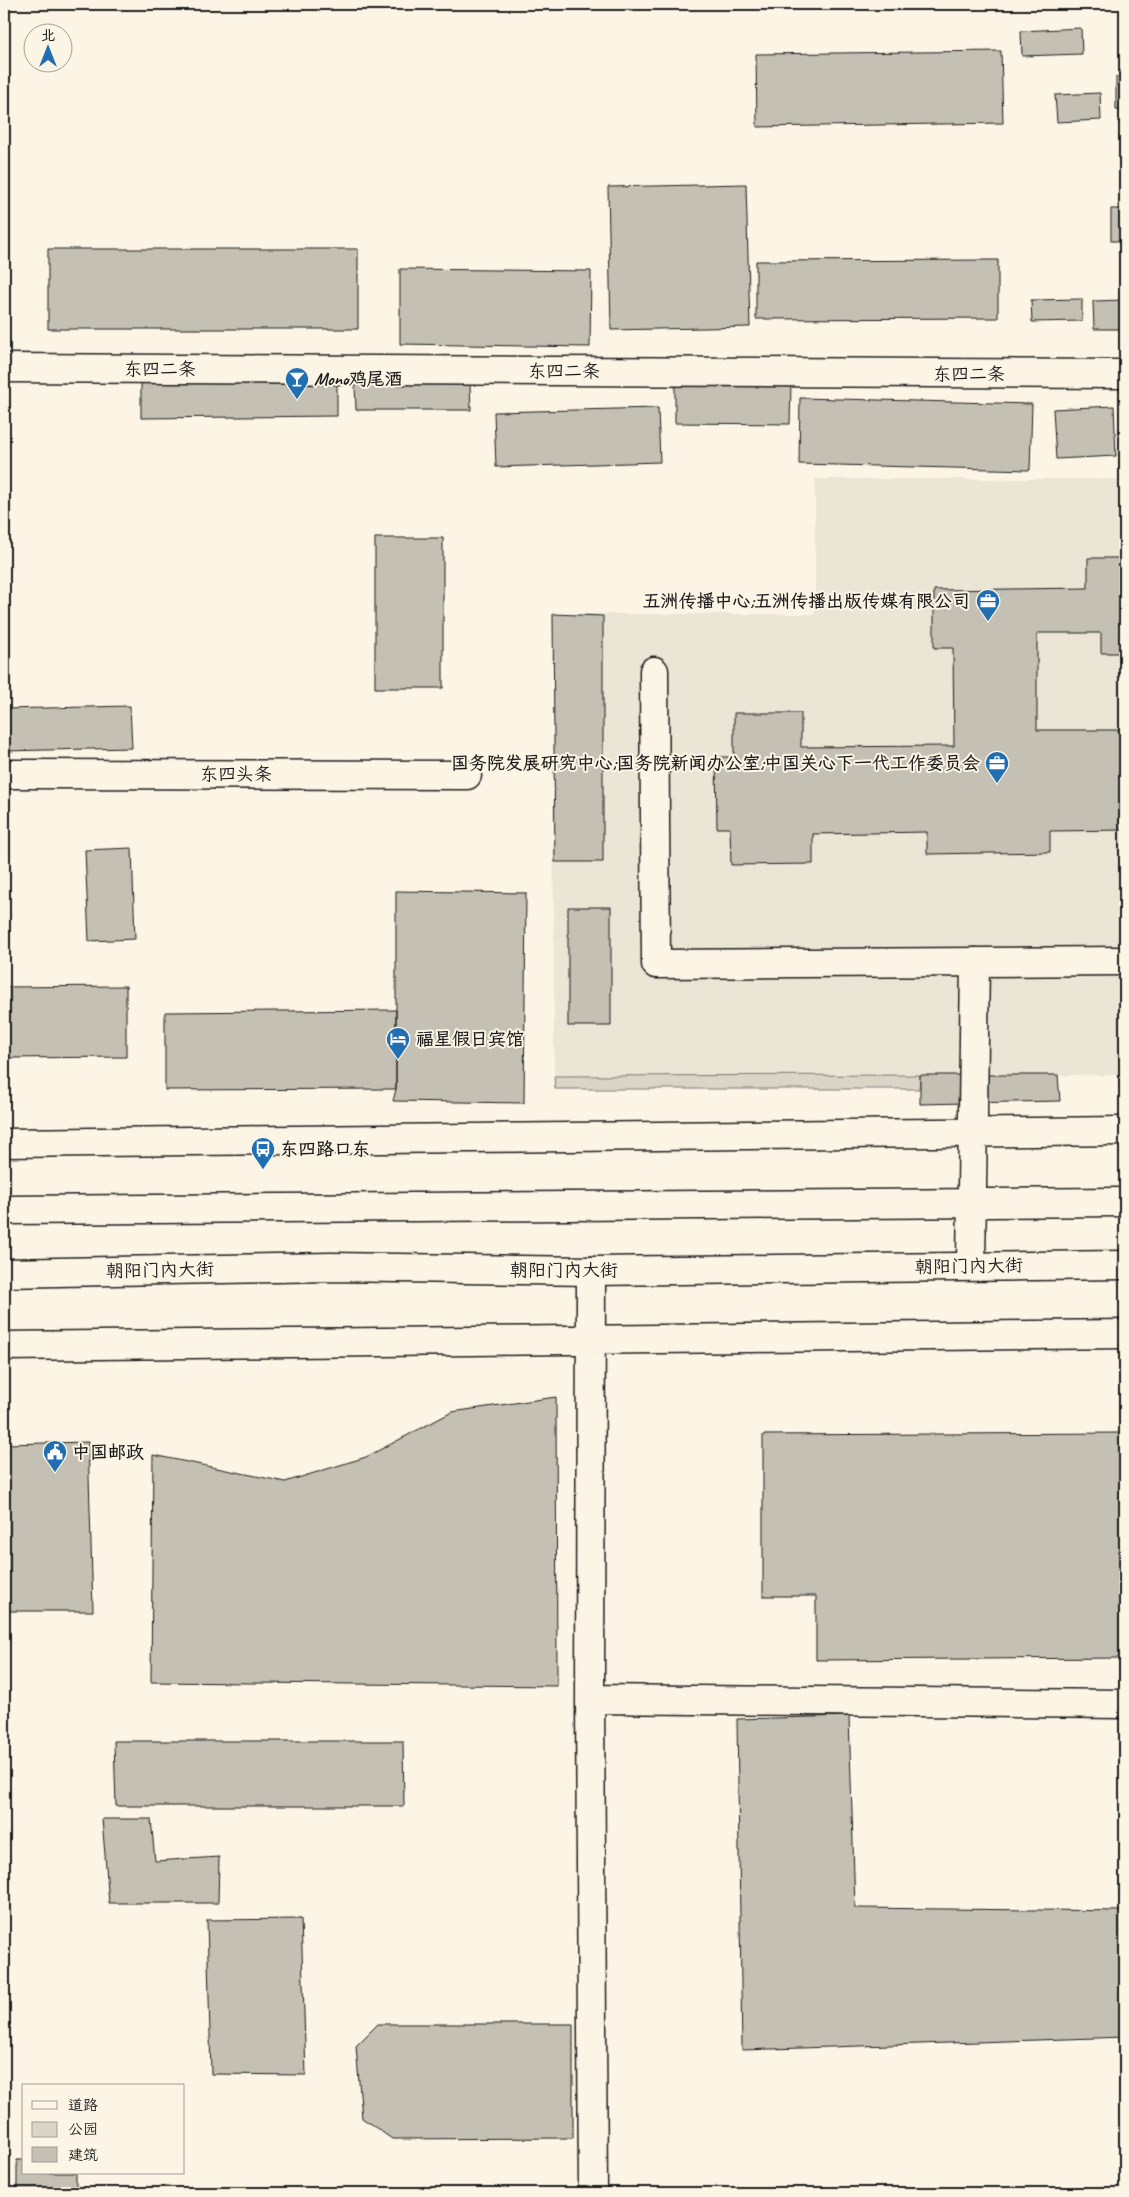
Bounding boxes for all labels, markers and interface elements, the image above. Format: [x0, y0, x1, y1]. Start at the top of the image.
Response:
north arrow [22, 22, 72, 72]
text: 北 [41, 27, 55, 44]
street label: 东四二条 [124, 358, 196, 380]
street label: 东四二条 [528, 360, 600, 382]
street label: 东四二条 [933, 363, 1005, 385]
bar icon: Mono鸡尾酒 [284, 366, 310, 400]
place label: Mono鸡尾酒 [314, 368, 402, 390]
office icon: 五洲传播中心;五洲传播出版传媒有限公司 [975, 588, 1001, 622]
place label: 五洲传播中心;五洲传播出版传媒有限公司 [642, 590, 970, 612]
office icon: 国务院发展研究中心;国务院新闻办公室;中国关心下一代工作委员会 [984, 750, 1010, 784]
place label: 国务院发展研究中心;国务院新闻办公室;中国关心下一代工作委员会 [451, 752, 980, 774]
street label: 东四头条 [200, 763, 272, 785]
hotel icon: 福星假日宾馆 [385, 1026, 411, 1060]
place label: 福星假日宾馆 [416, 1028, 524, 1050]
bus stop icon: 东四路口东 [250, 1136, 276, 1170]
place label: 东四路口东 [280, 1138, 370, 1160]
street label: 朝阳门内大街 [915, 1254, 1023, 1278]
street label: 朝阳门内大街 [106, 1258, 214, 1282]
street label: 朝阳门内大街 [510, 1259, 618, 1281]
public building icon: 中国邮政 [42, 1439, 68, 1473]
place label: 中国邮政 [72, 1441, 144, 1463]
legend [22, 2084, 185, 2174]
text: 道路 [68, 2096, 98, 2115]
text: 公园 [68, 2120, 98, 2139]
text: 建筑 [68, 2146, 98, 2165]

